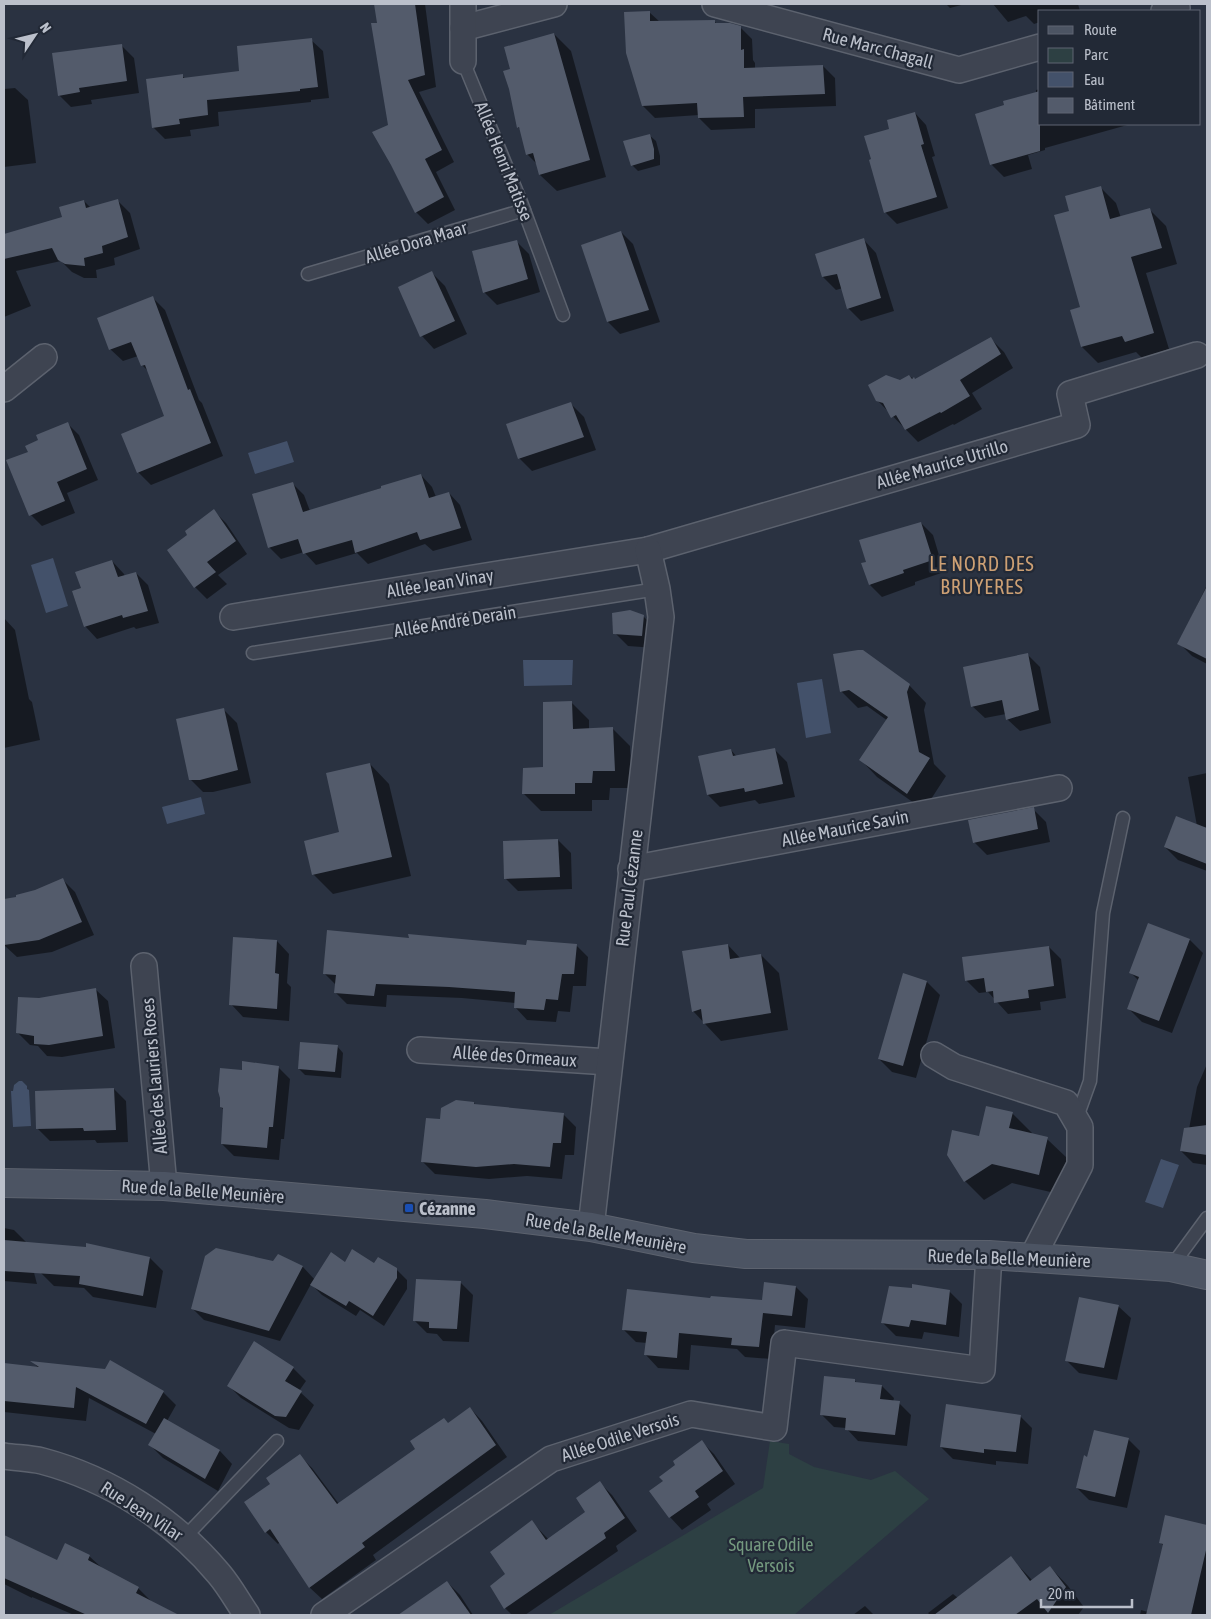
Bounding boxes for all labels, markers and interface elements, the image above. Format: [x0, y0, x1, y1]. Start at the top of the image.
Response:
north arrow [10, 10, 60, 60]
legend [1038, 10, 1201, 125]
text: N [37, 20, 55, 36]
text: Route [1084, 21, 1117, 38]
street label: Rue Marc Chagall [820, 23, 936, 73]
text: Parc [1084, 46, 1108, 63]
text: Eau [1084, 71, 1105, 88]
text: Bâtiment [1084, 96, 1135, 113]
street label: Allée Henri Matisse [471, 98, 537, 224]
street label: Allée Dora Maar [363, 216, 470, 267]
street label: Allée Maurice Utrillo [874, 435, 1010, 493]
district label: LE NORD DES BRUYERES [929, 552, 1035, 598]
street label: Allée Jean Vinay [385, 564, 495, 602]
street label: Allée André Derain [392, 601, 518, 641]
street label: Allée Maurice Savin [780, 805, 910, 851]
street label: Rue Paul Cézanne [611, 828, 647, 948]
street label: Allée des Lauriers Roses [137, 997, 171, 1155]
street label: Allée des Ormeaux [453, 1041, 577, 1071]
street label: Rue de la Belle Meunière [121, 1175, 285, 1207]
place label: Cézanne [419, 1198, 476, 1219]
marker: Cézanne [403, 1202, 415, 1214]
street label: Rue de la Belle Meunière [524, 1208, 688, 1258]
street label: Rue de la Belle Meunière [927, 1245, 1091, 1271]
street label: Allée Odile Versois [559, 1408, 681, 1466]
street label: Rue Jean Vilar [97, 1477, 187, 1546]
park label: Square Odile Versois [728, 1534, 814, 1576]
scale bar [1041, 1576, 1132, 1608]
text: 20 m [1048, 1585, 1075, 1602]

